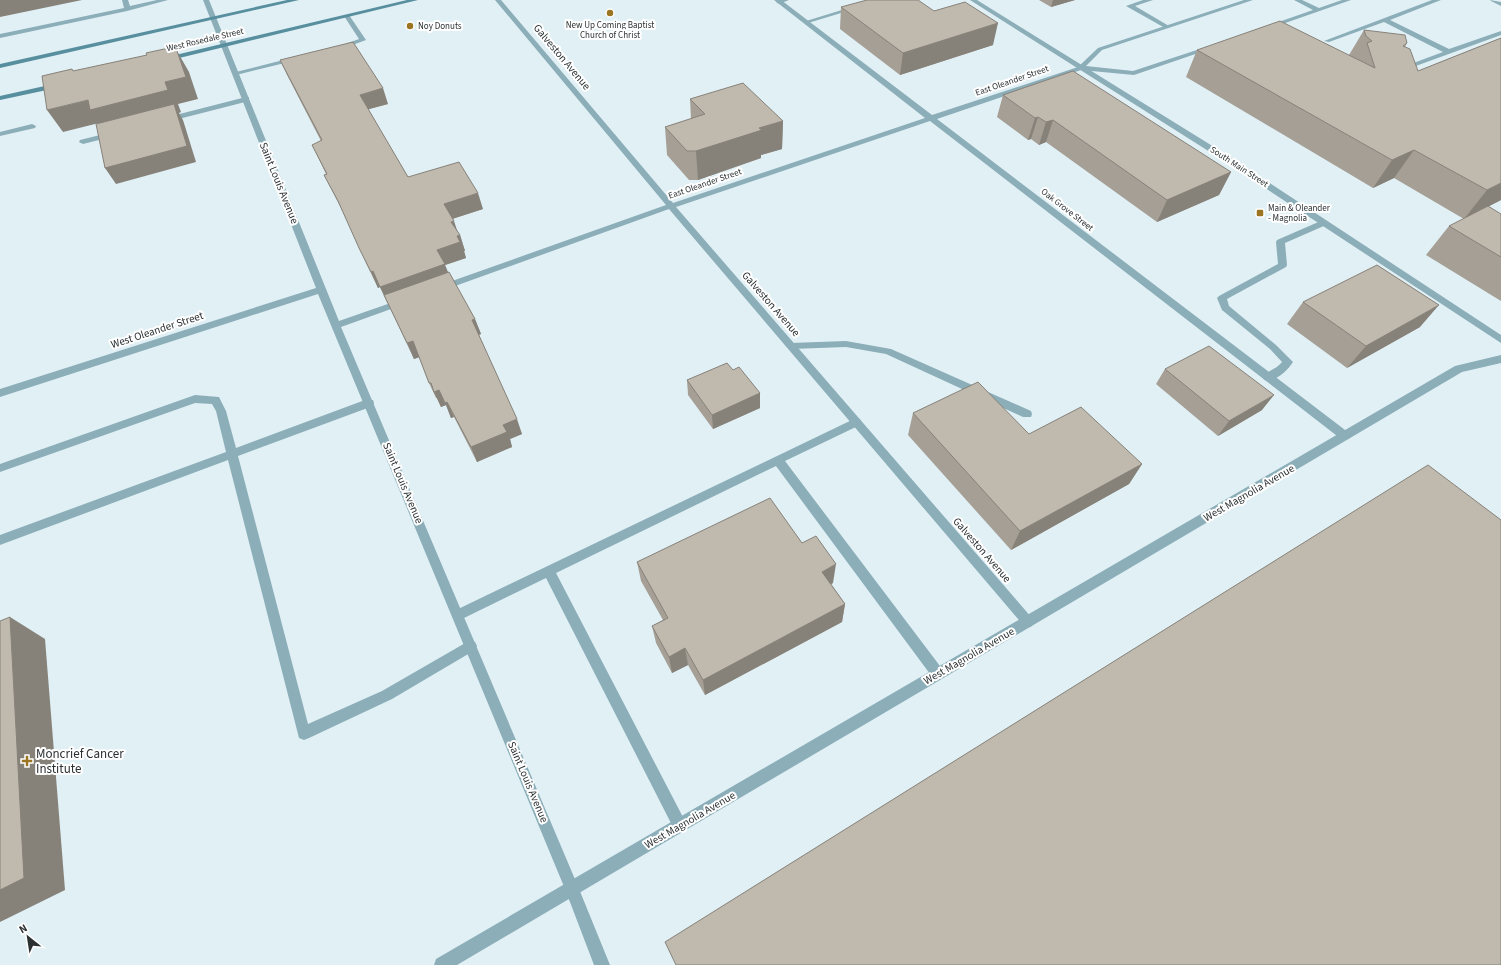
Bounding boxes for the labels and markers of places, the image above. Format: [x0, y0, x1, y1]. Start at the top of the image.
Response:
marker: New Up Coming Baptist Church of Christ [605, 8, 615, 18]
place label: New Up Coming Baptist Church of Christ [566, 19, 654, 42]
place label: Noy Donuts [418, 20, 462, 33]
marker: Noy Donuts [405, 21, 415, 31]
place label: Main & Oleander - Magnolia [1268, 202, 1331, 225]
marker: Main & Oleander - Magnolia [1255, 208, 1265, 218]
place label: Moncrief Cancer Institute [36, 745, 124, 778]
marker: Moncrief Cancer Institute [21, 755, 33, 767]

